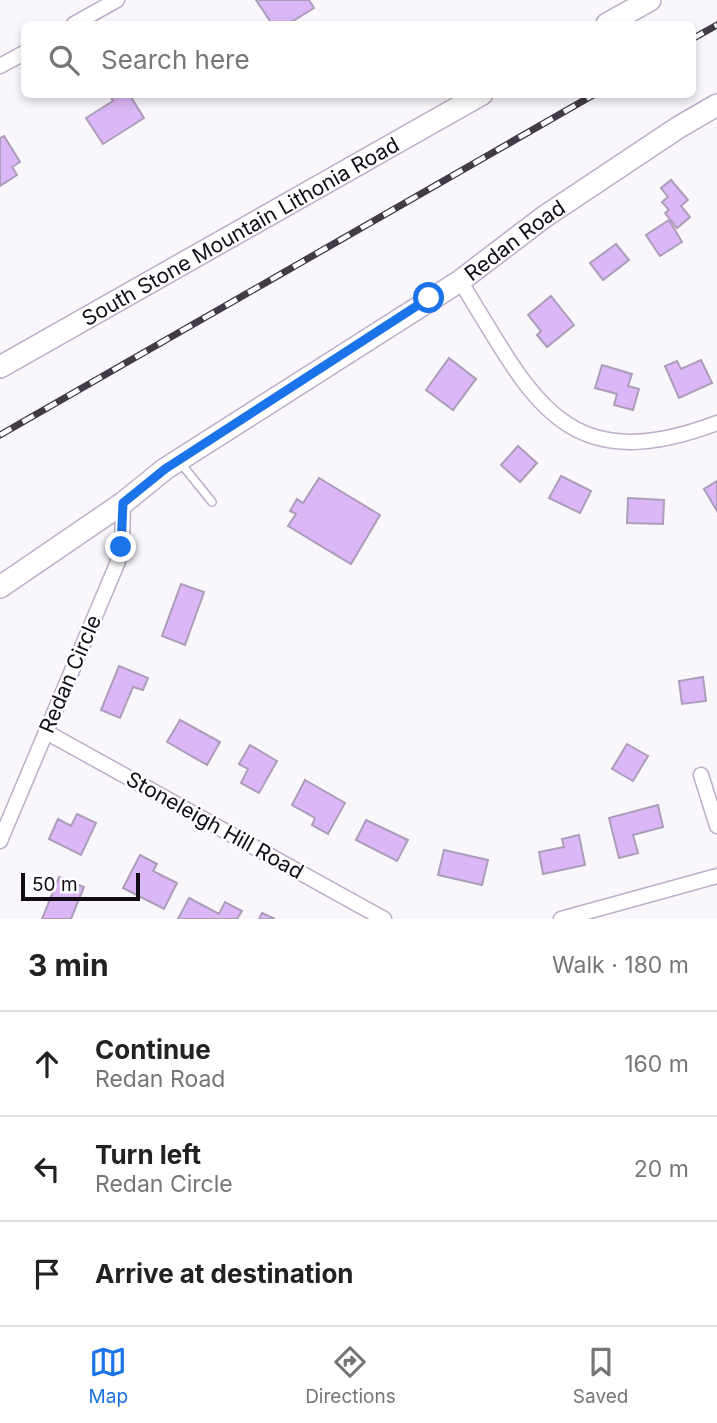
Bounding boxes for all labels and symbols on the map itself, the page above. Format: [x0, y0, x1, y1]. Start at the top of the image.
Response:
street label: South Stone Mountain Lithonia Road [77, 131, 403, 331]
street label: Redan Road [459, 194, 569, 286]
route start [413, 282, 444, 313]
route end [105, 531, 136, 562]
street label: Redan Circle [34, 611, 106, 737]
street label: Stoneleigh Hill Road [122, 766, 308, 884]
scale bar [21, 870, 140, 902]

